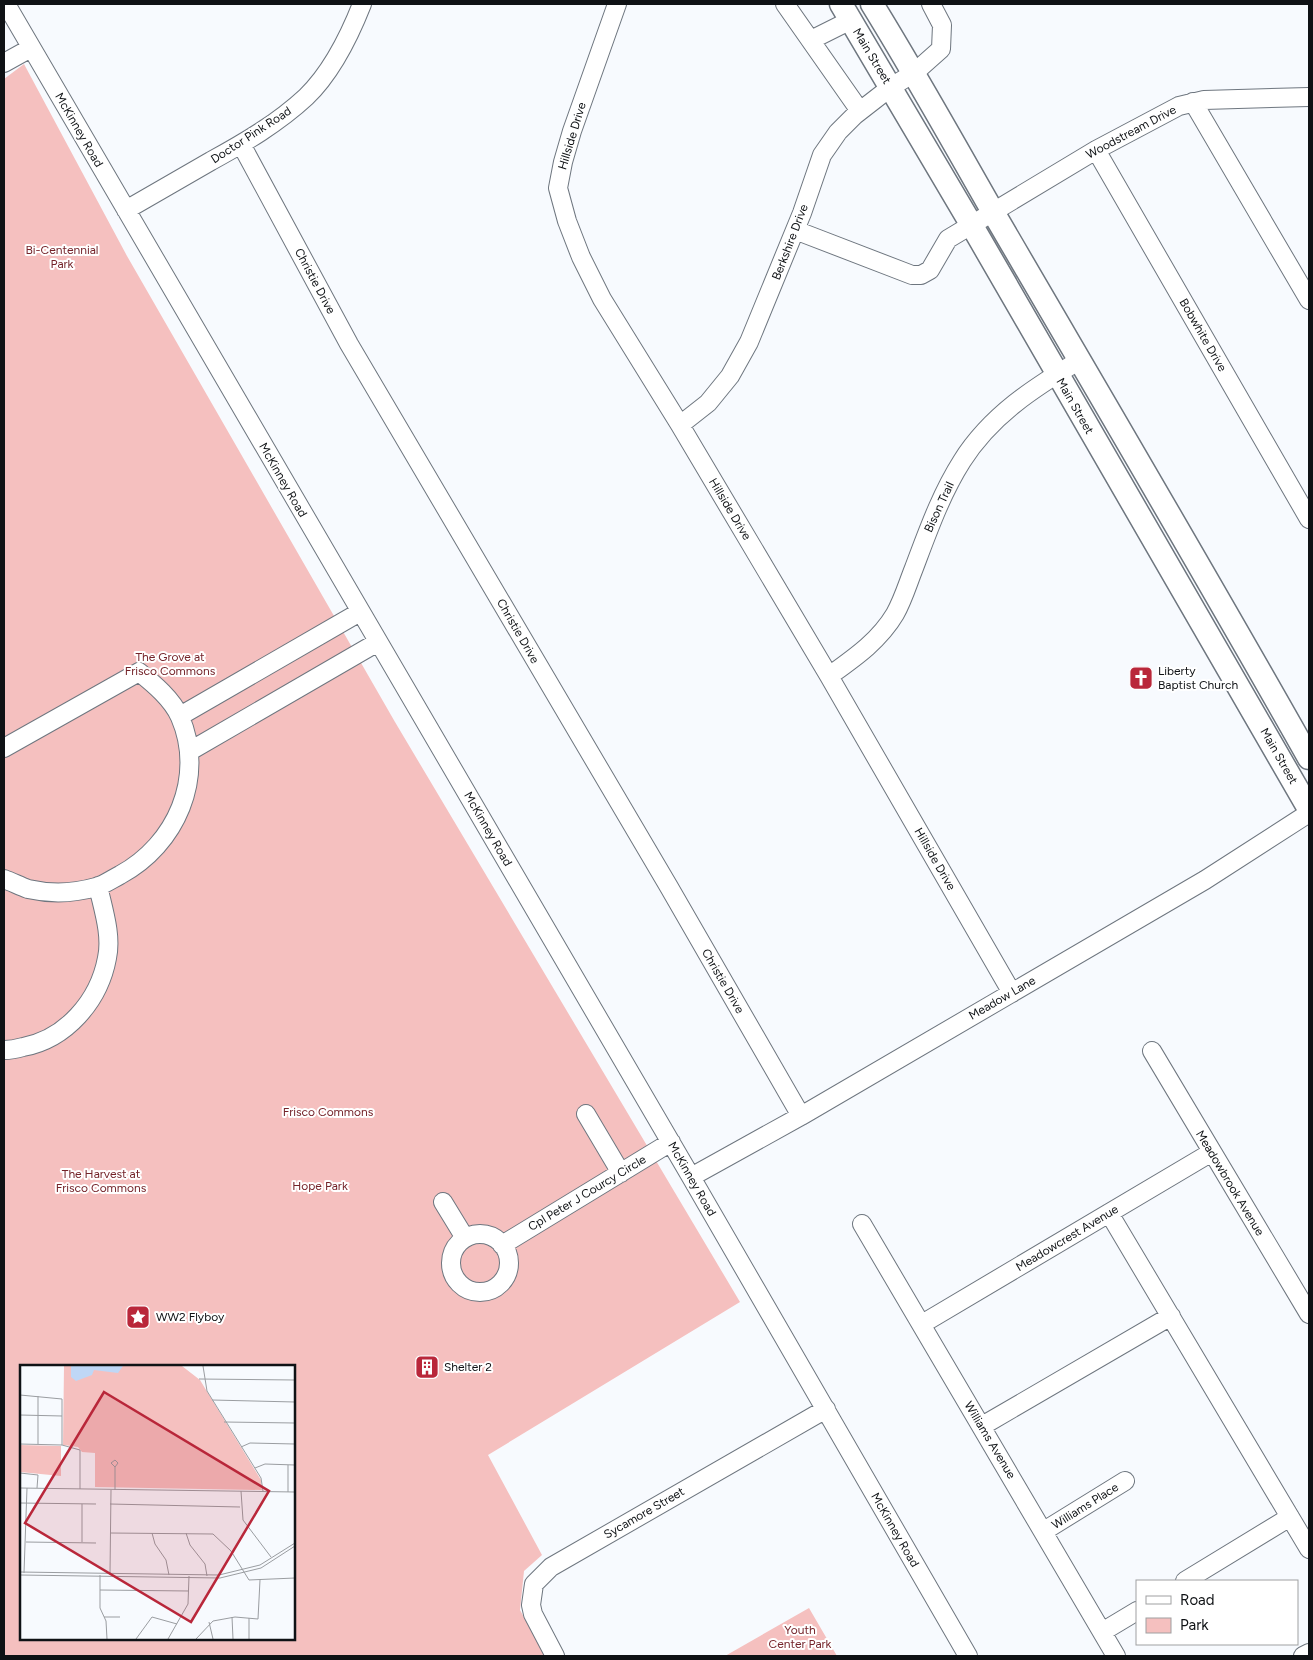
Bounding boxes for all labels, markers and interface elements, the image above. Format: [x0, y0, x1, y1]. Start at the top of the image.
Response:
street label: Main Street [850, 26, 894, 87]
street label: McKinney Road [52, 90, 106, 170]
street label: Hillside Drive [555, 100, 589, 171]
street label: Woodstream Drive [1084, 102, 1179, 162]
street label: Doctor Pink Road [208, 104, 294, 166]
street label: Berkshire Drive [769, 202, 811, 282]
park label: Bi-Centennial Park [25, 243, 99, 271]
street label: Christie Drive [292, 246, 338, 317]
street label: Bobwhite Drive [1176, 296, 1230, 374]
street label: Main Street [1053, 376, 1097, 437]
street label: McKinney Road [256, 440, 310, 520]
street label: Hillside Drive [706, 476, 754, 543]
street label: Bison Trail [921, 480, 957, 534]
street label: Christie Drive [494, 596, 542, 666]
park label: The Grove at Frisco Commons [125, 650, 216, 678]
place label: Liberty Baptist Church [1158, 664, 1239, 692]
church icon: Liberty Baptist Church [1128, 665, 1154, 691]
street label: Main Street [1257, 726, 1301, 787]
street label: McKinney Road [461, 789, 515, 869]
street label: Hillside Drive [912, 825, 959, 893]
street label: Christie Drive [699, 946, 747, 1016]
street label: Meadow Lane [966, 973, 1038, 1023]
park label: Frisco Commons [283, 1105, 374, 1119]
street label: Meadowbrook Avenue [1193, 1128, 1267, 1239]
street label: McKinney Road [665, 1139, 719, 1219]
street label: Cpl Peter J Courcy Circle [525, 1152, 649, 1234]
park label: The Harvest at Frisco Commons [56, 1167, 147, 1195]
park label: Hope Park [292, 1179, 348, 1193]
street label: Meadowcrest Avenue [1013, 1202, 1121, 1274]
place icon: WW2 Flyboy [125, 1304, 151, 1330]
place label: WW2 Flyboy [156, 1310, 225, 1324]
building icon: Shelter 2 [414, 1354, 440, 1380]
place label: Shelter 2 [444, 1360, 492, 1374]
inset map [20, 1365, 295, 1640]
street label: Williams Avenue [961, 1399, 1019, 1482]
street label: Williams Place [1049, 1480, 1121, 1532]
street label: Sycamore Street [601, 1484, 687, 1542]
street label: McKinney Road [868, 1490, 922, 1570]
legend [1136, 1580, 1298, 1645]
text: Road [1180, 1591, 1215, 1609]
text: Park [1180, 1616, 1209, 1634]
park label: Youth Center Park [769, 1623, 832, 1651]

